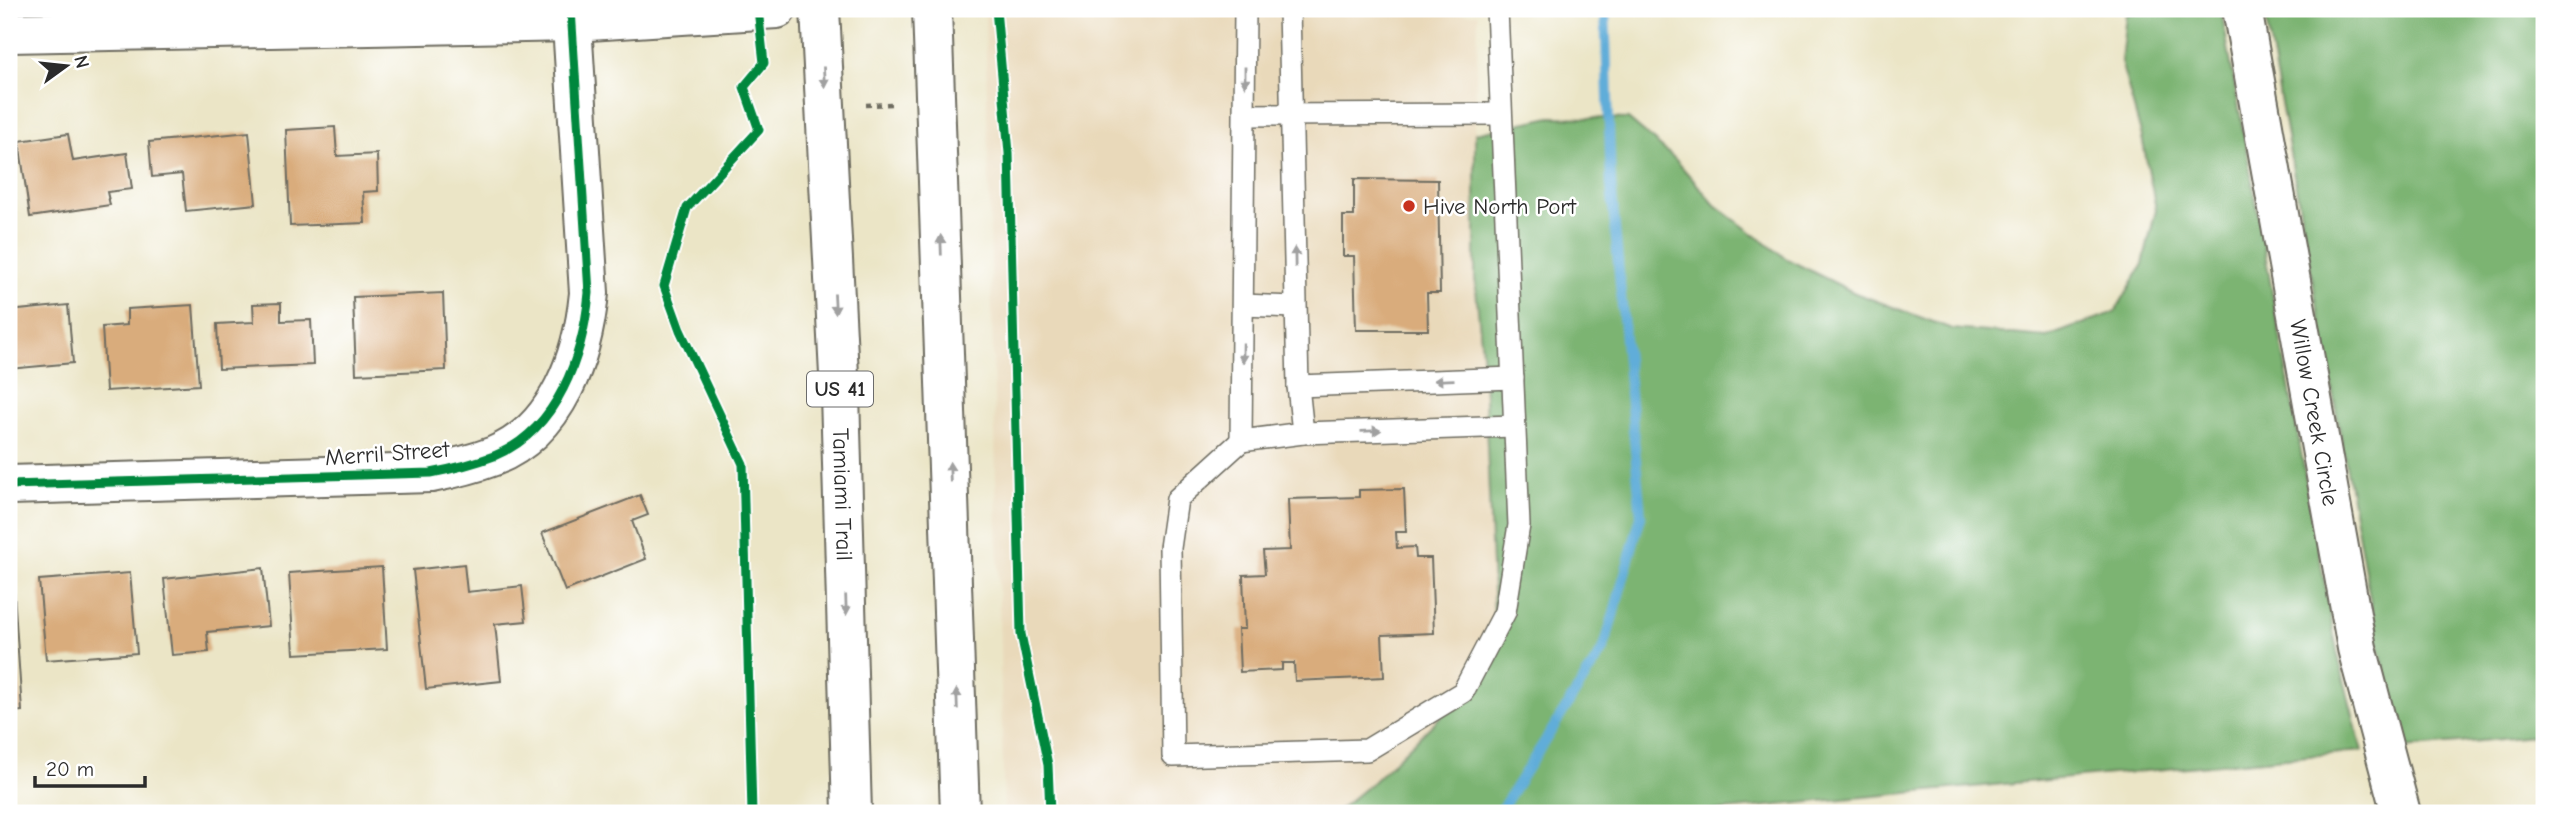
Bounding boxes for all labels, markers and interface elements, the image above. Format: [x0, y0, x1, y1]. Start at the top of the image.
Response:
north arrow [32, 32, 102, 102]
text: N [69, 53, 94, 71]
one-way arrow [818, 66, 829, 88]
one-way arrow [1239, 66, 1251, 88]
place label: Hive North Port [1423, 193, 1577, 220]
marker: Hive North Port [1401, 198, 1417, 214]
one-way arrow [936, 233, 947, 255]
one-way arrow [1289, 246, 1300, 268]
one-way arrow [830, 293, 841, 315]
street label: Willow Creek Circle [2284, 317, 2344, 508]
one-way arrow [1237, 343, 1248, 365]
road number: US 41 [807, 372, 873, 406]
one-way arrow [1433, 375, 1455, 386]
one-way arrow [1360, 425, 1382, 437]
street label: Tamiami Trail [827, 428, 858, 561]
street label: Merril Street [324, 436, 452, 471]
one-way arrow [944, 461, 955, 483]
one-way arrow [841, 594, 852, 616]
one-way arrow [951, 688, 963, 710]
scale bar [35, 745, 145, 789]
text: 20 m [46, 757, 94, 781]

